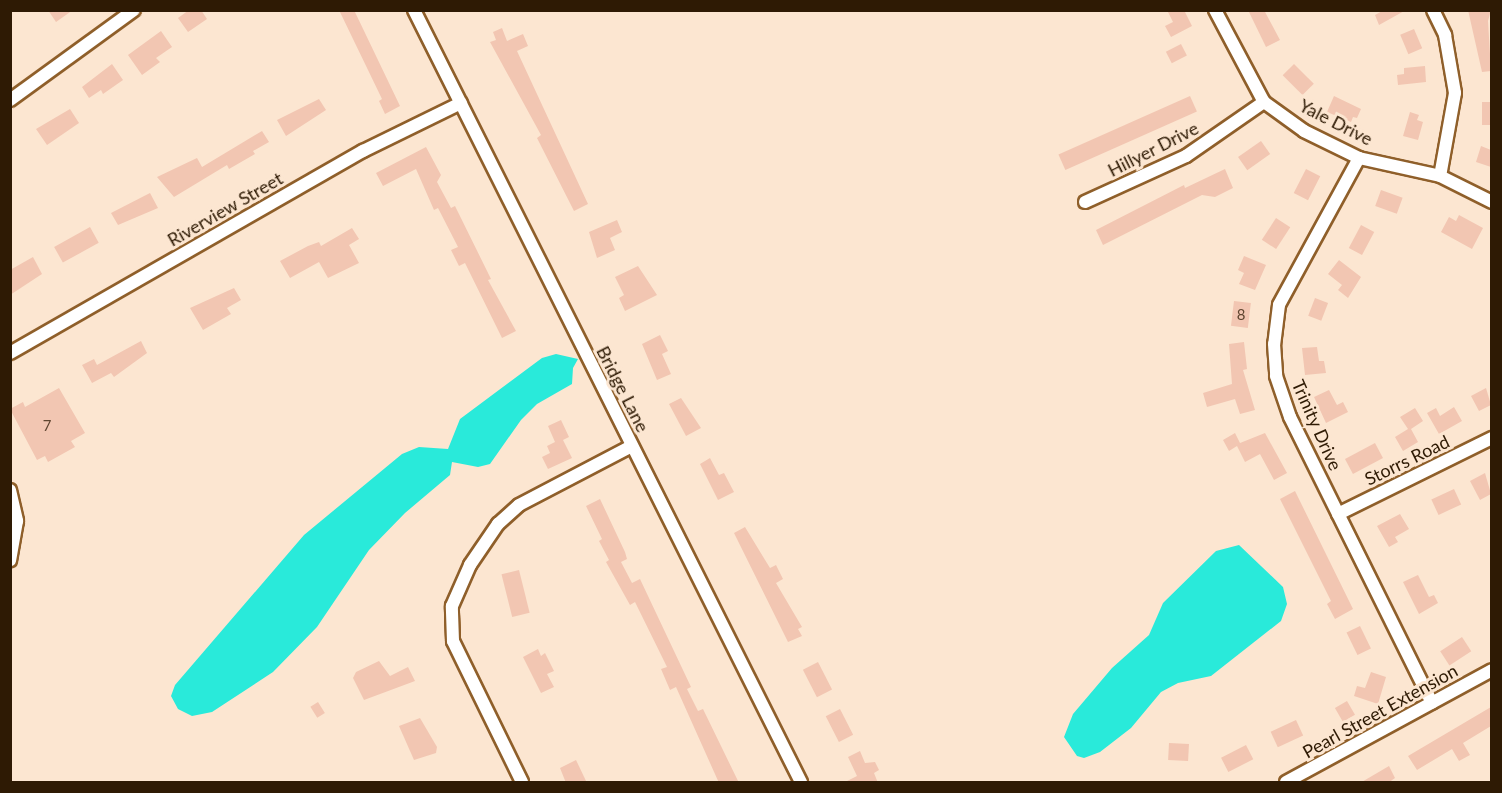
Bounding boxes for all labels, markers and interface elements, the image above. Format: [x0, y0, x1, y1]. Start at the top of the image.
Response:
street label: Yale Drive [1296, 94, 1376, 150]
street label: Hillyer Drive [1104, 117, 1202, 181]
street label: Riverview Street [163, 167, 287, 251]
house number: 8 [1237, 306, 1245, 324]
street label: Bridge Lane [592, 342, 654, 436]
street label: Trinity Drive [1287, 376, 1347, 474]
house number: 7 [43, 417, 51, 435]
street label: Storrs Road [1361, 430, 1453, 490]
street label: Pearl Street Extension [1299, 659, 1461, 763]

